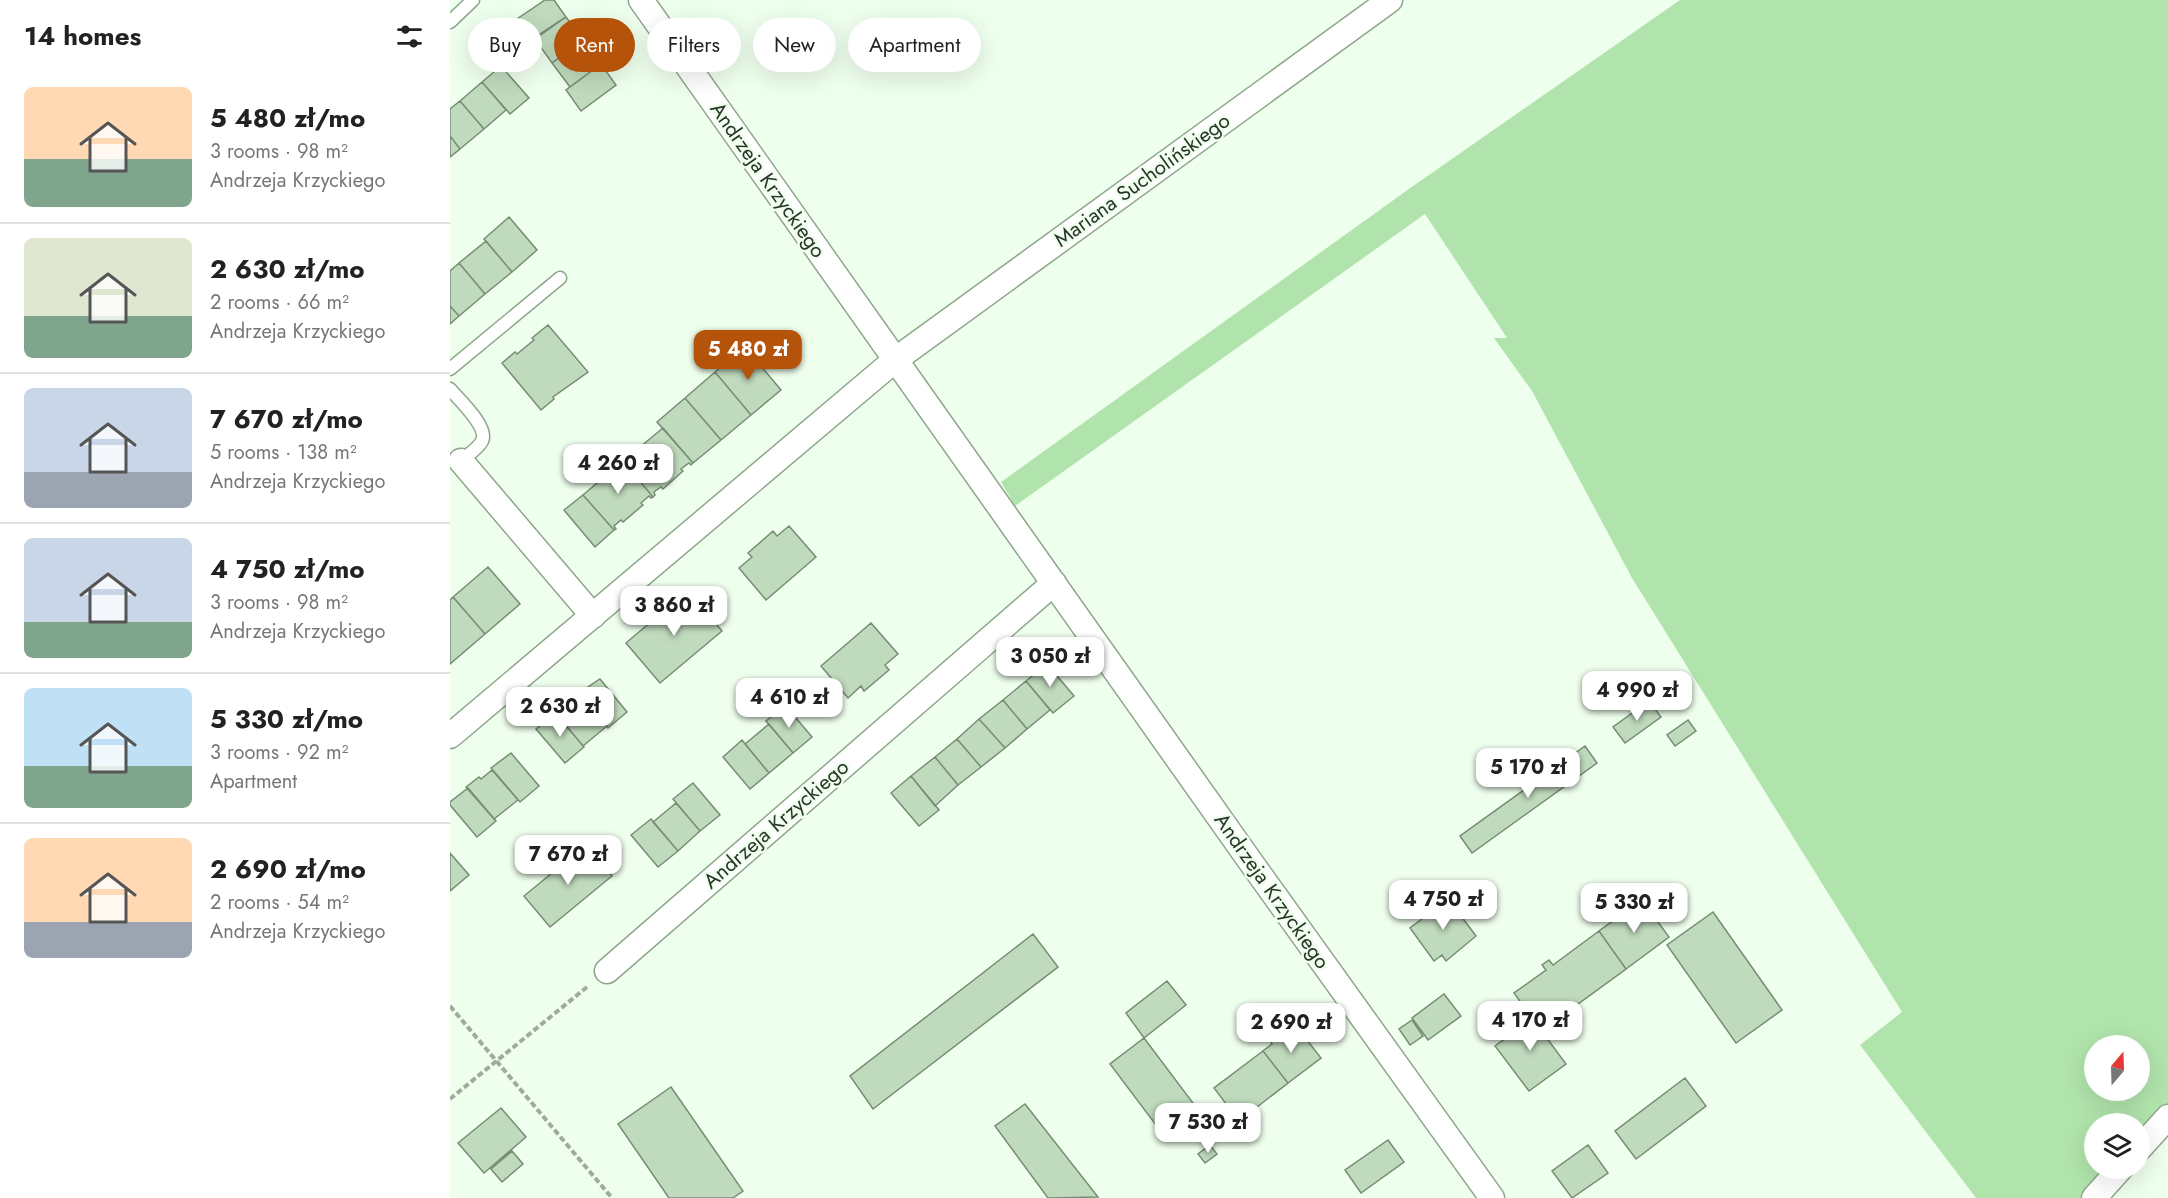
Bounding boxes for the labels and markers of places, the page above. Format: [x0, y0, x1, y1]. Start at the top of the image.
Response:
pin: 5 480 zł [686, 330, 810, 381]
pin: 4 260 zł [556, 444, 680, 495]
pin: 3 860 zł [612, 586, 736, 637]
pin: 3 050 zł [988, 637, 1112, 688]
pin: 4 990 zł [1575, 671, 1699, 722]
pin: 4 610 zł [727, 678, 851, 729]
pin: 2 630 zł [498, 687, 622, 738]
pin: 5 170 zł [1466, 748, 1590, 799]
pin: 7 670 zł [506, 835, 630, 886]
pin: 4 750 zł [1381, 880, 1505, 931]
pin: 5 330 zł [1572, 883, 1696, 934]
pin: 4 170 zł [1468, 1001, 1592, 1052]
pin: 2 690 zł [1229, 1003, 1353, 1054]
pin: 7 530 zł [1146, 1103, 1270, 1154]

